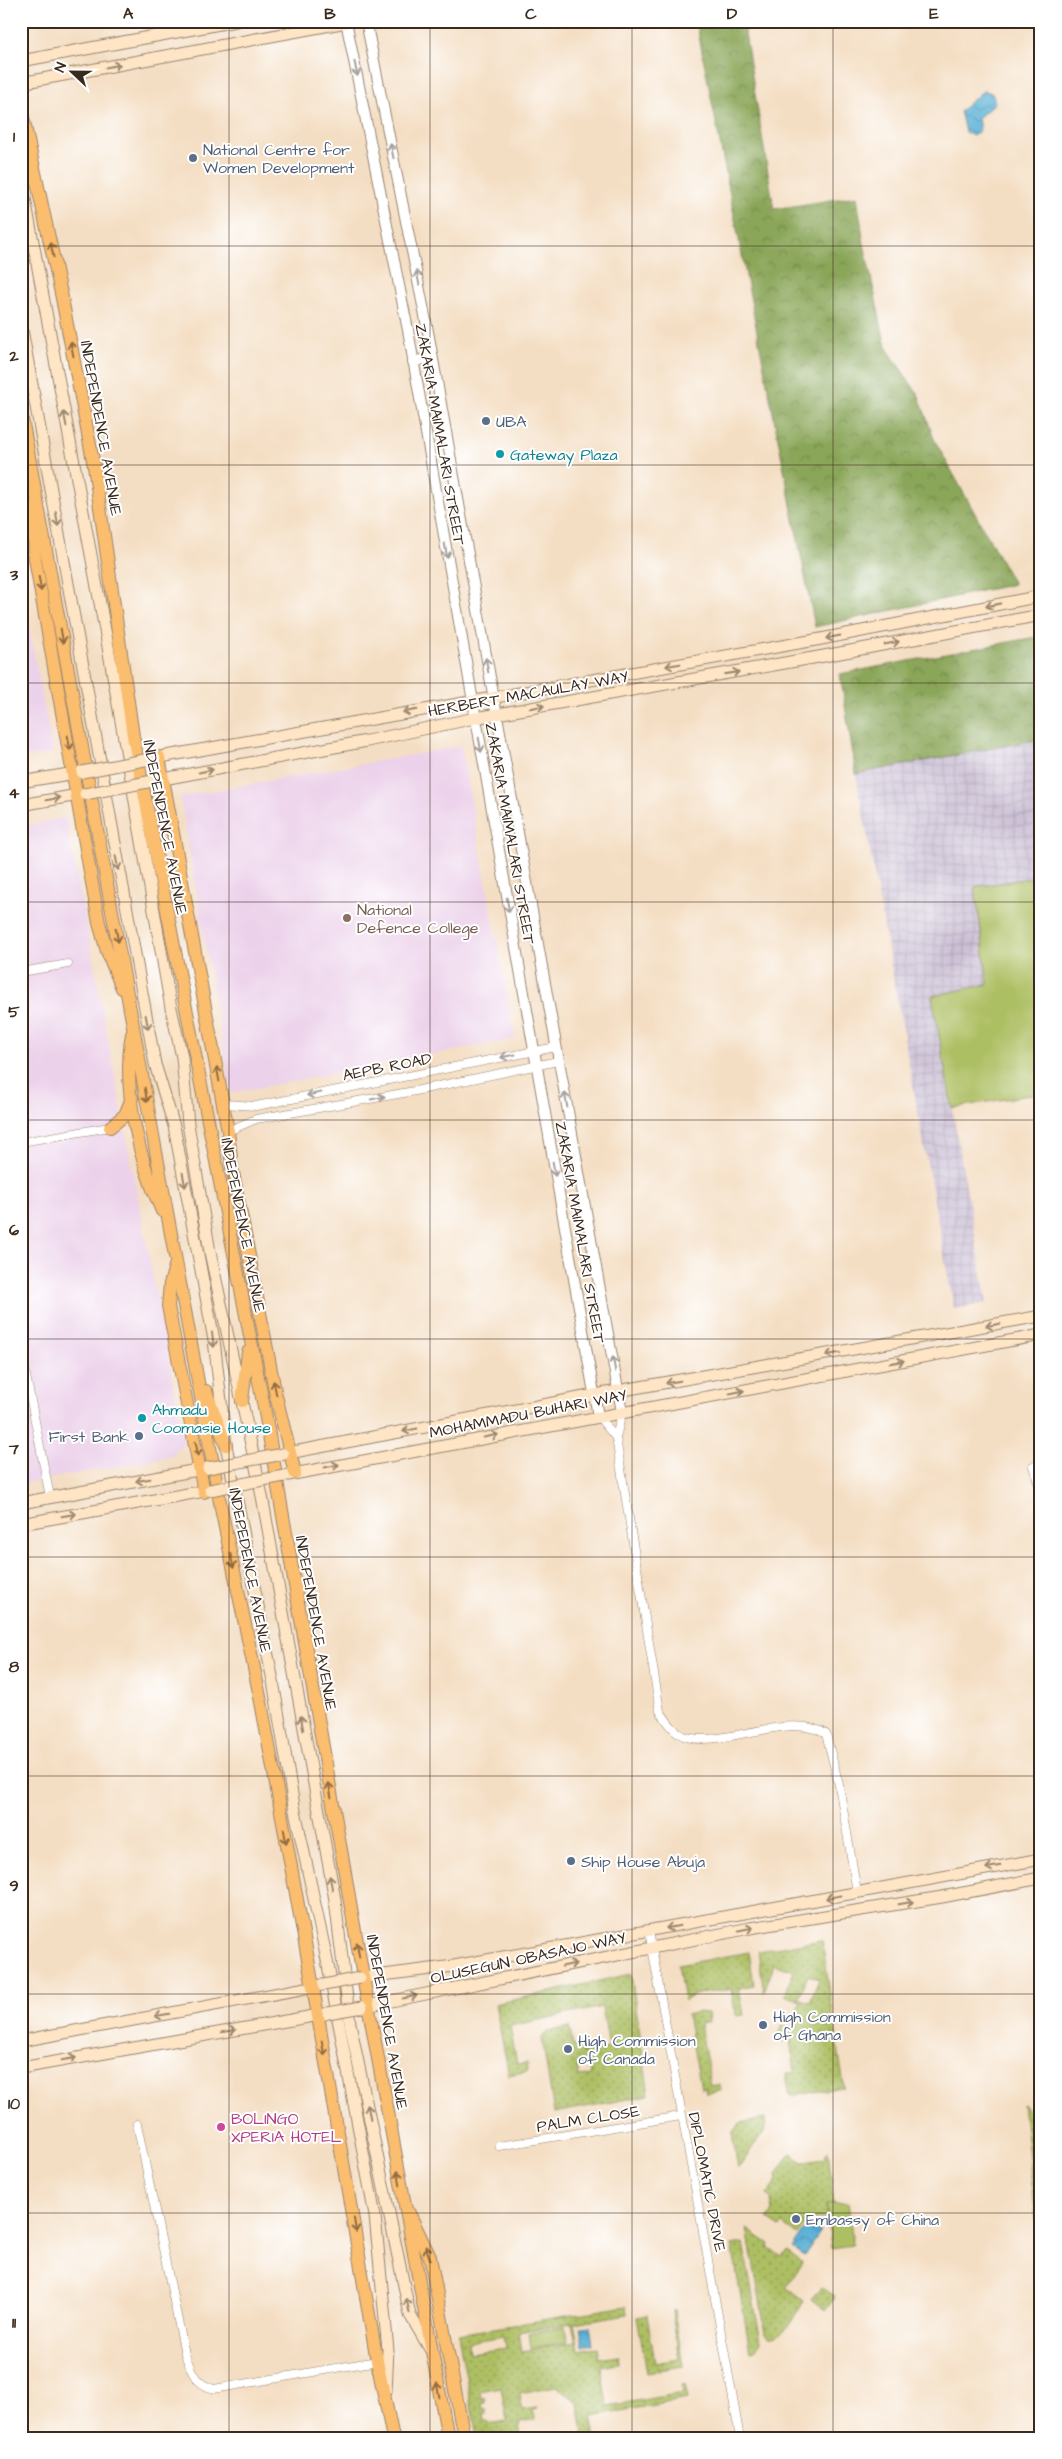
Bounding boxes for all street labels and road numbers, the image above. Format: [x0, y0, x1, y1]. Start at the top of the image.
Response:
street label: ZAKARIA MAIMALARI STREET [410, 322, 470, 547]
street label: INDEPENDENCE AVENUE [75, 339, 127, 518]
street label: HERBERT MACAULAY WAY [426, 665, 631, 722]
street label: ZAKARIA MAIMALARI STREET [480, 721, 540, 946]
street label: INDEPENDENCE AVENUE [137, 738, 193, 917]
street label: AEPB ROAD [341, 1048, 434, 1086]
street label: ZAKARIA MAIMALARI STREET [550, 1120, 610, 1345]
street label: INDEPENDENCE AVENUE [215, 1136, 271, 1315]
street label: MOHAMMADU BUHARI WAY [428, 1384, 629, 1444]
street label: INDEPEDENCE AVENUE [223, 1486, 277, 1655]
street label: INDEPENDENCE AVENUE [290, 1534, 342, 1713]
street label: OLUSEGUN OBASAJO WAY [428, 1926, 628, 1989]
street label: INDEPENDENCE AVENUE [361, 1933, 413, 2112]
street label: PALM CLOSE [535, 2100, 642, 2138]
street label: DIPLOMATIC DRIVE [683, 2110, 731, 2255]

